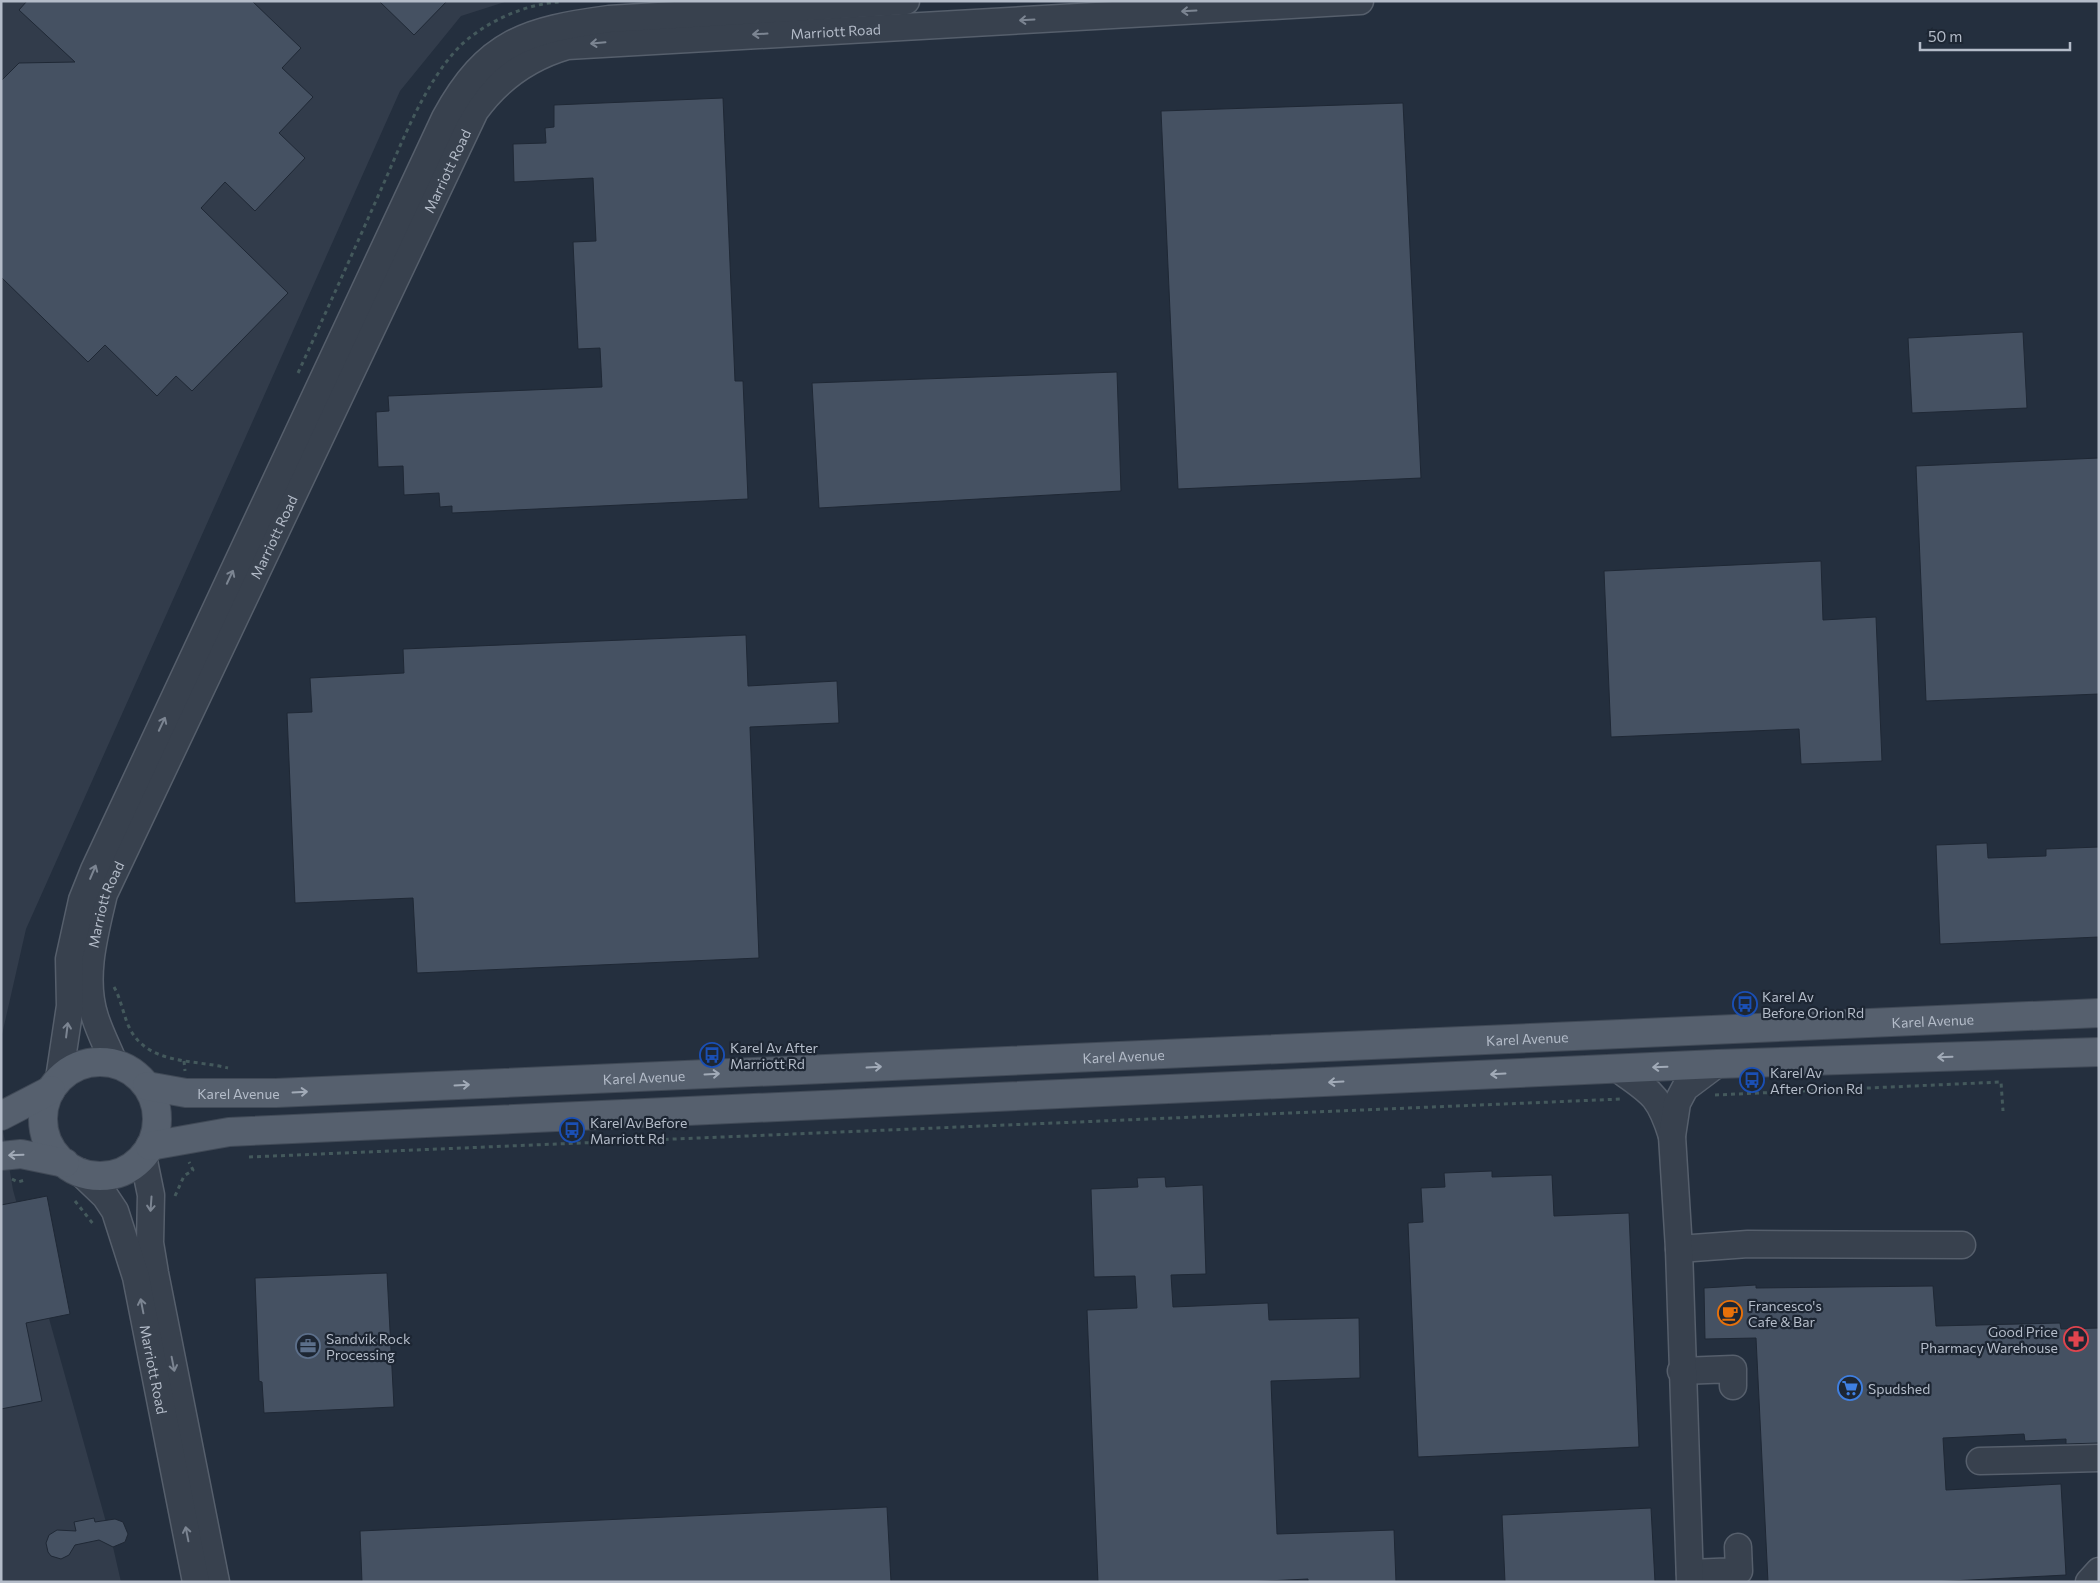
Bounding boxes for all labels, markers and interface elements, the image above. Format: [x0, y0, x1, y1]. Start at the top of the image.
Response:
one-way arrow [1181, 6, 1197, 15]
one-way arrow [1019, 15, 1035, 24]
street label: Marriott Road [790, 20, 881, 42]
scale bar [1920, 20, 2070, 52]
text: 50 m [1928, 27, 1962, 45]
one-way arrow [752, 30, 768, 39]
one-way arrow [590, 39, 606, 48]
street label: Marriott Road [420, 126, 474, 215]
street label: Marriott Road [246, 492, 300, 581]
one-way arrow [226, 570, 236, 585]
one-way arrow [157, 717, 167, 732]
street label: Marriott Road [84, 858, 127, 949]
one-way arrow [89, 865, 99, 880]
place label: Karel Av Before Orion Rd [1762, 988, 1864, 1021]
bus stop icon: Karel Av Before Orion Rd [1732, 991, 1758, 1017]
street label: Karel Avenue [1891, 1010, 1974, 1031]
one-way arrow [62, 1023, 72, 1039]
street label: Karel Avenue [1486, 1028, 1569, 1048]
place label: Karel Av After Marriott Rd [730, 1039, 819, 1072]
bus stop icon: Karel Av After Marriott Rd [699, 1042, 725, 1068]
street label: Karel Avenue [1082, 1046, 1165, 1066]
one-way arrow [1937, 1052, 1954, 1062]
one-way arrow [866, 1062, 882, 1071]
one-way arrow [1652, 1062, 1668, 1071]
place label: Karel Av After Orion Rd [1770, 1064, 1863, 1097]
street label: Karel Avenue [602, 1067, 686, 1087]
bus stop icon: Karel Av After Orion Rd [1739, 1067, 1765, 1093]
one-way arrow [704, 1069, 720, 1079]
one-way arrow [1490, 1070, 1506, 1079]
one-way arrow [1328, 1077, 1344, 1086]
one-way arrow [454, 1080, 470, 1090]
street label: Karel Avenue [197, 1085, 280, 1102]
one-way arrow [291, 1088, 307, 1097]
place label: Karel Av Before Marriott Rd [590, 1114, 687, 1147]
bus stop icon: Karel Av Before Marriott Rd [559, 1117, 585, 1143]
one-way arrow [8, 1150, 24, 1159]
one-way arrow [146, 1196, 155, 1212]
place label: Francesco's Cafe & Bar [1748, 1297, 1822, 1330]
one-way arrow [136, 1298, 146, 1314]
cafe icon: Francesco's Cafe & Bar [1717, 1300, 1743, 1326]
street label: Marriott Road [137, 1323, 171, 1415]
place label: Good Price Pharmacy Warehouse [1920, 1323, 2058, 1356]
pharmacy icon: Good Price Pharmacy Warehouse [2063, 1326, 2089, 1352]
place label: Sandvik Rock Processing [326, 1330, 411, 1363]
office icon: Sandvik Rock Processing [295, 1333, 321, 1359]
one-way arrow [168, 1356, 178, 1372]
supermarket icon: Spudshed [1837, 1375, 1863, 1401]
place label: Spudshed [1868, 1380, 1930, 1397]
one-way arrow [181, 1526, 191, 1542]

